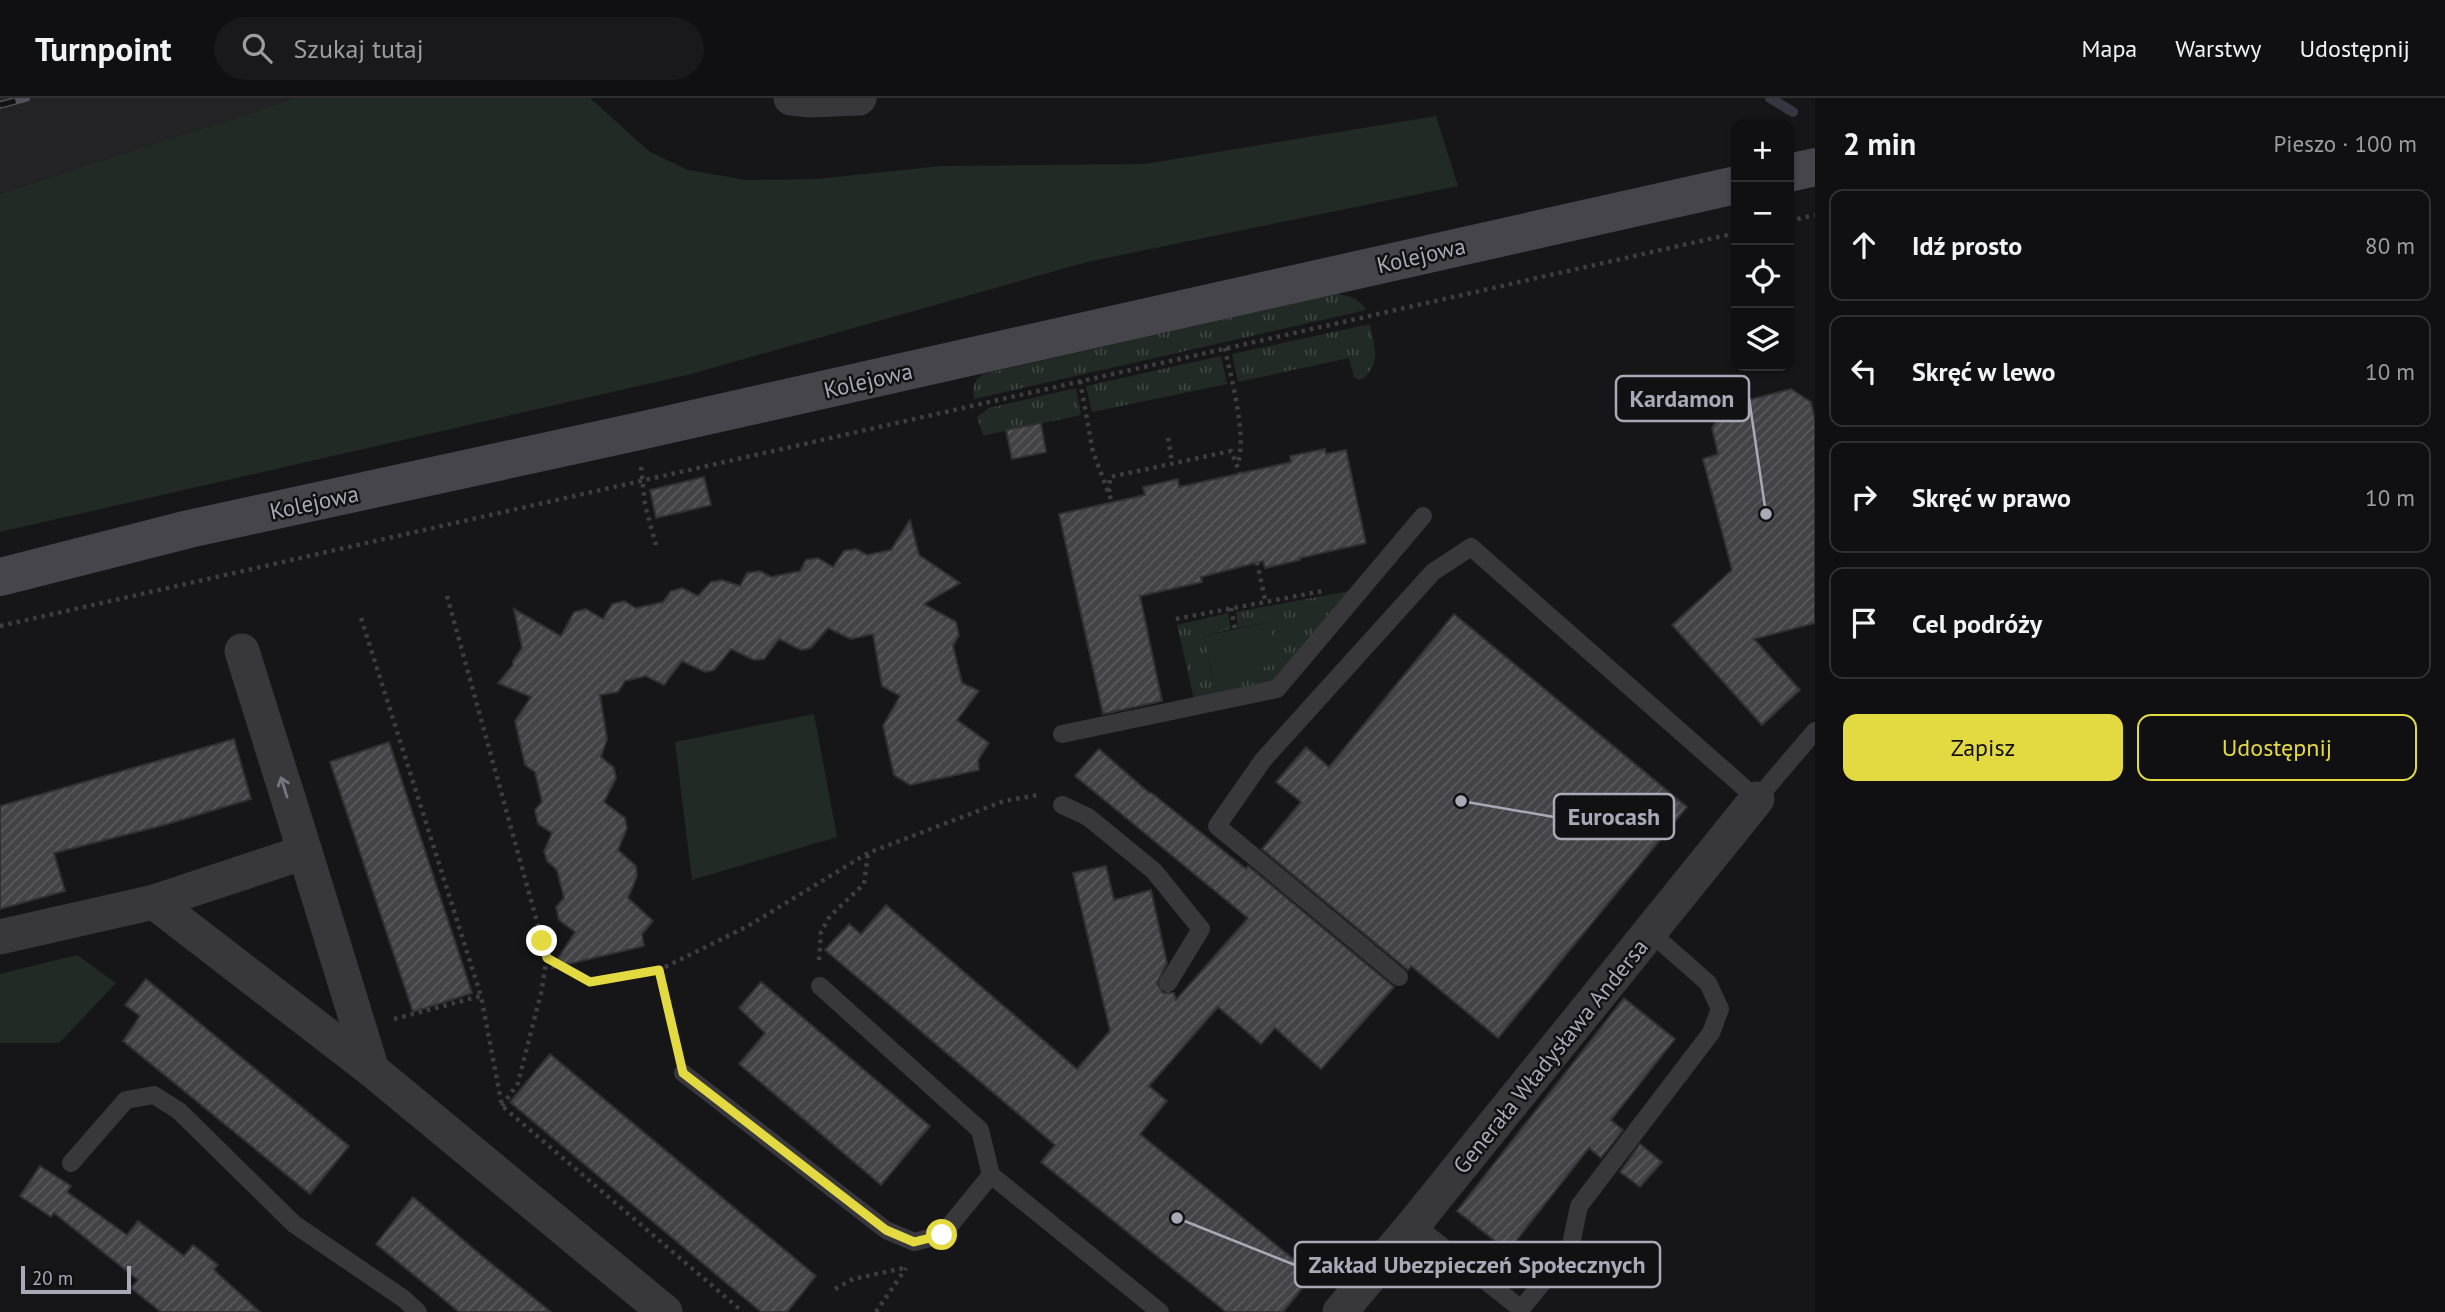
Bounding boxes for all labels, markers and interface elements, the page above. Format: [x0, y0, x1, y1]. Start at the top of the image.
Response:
search box [214, 17, 704, 80]
text: Turnpoint [35, 27, 172, 70]
icon: search [238, 29, 276, 67]
text: Szukaj tutaj [294, 32, 424, 65]
text: Mapa [2082, 33, 2137, 64]
text: Warstwy [2175, 33, 2261, 64]
text: Udostępnij [2299, 33, 2410, 64]
map controls [1731, 119, 1794, 371]
button: + [1731, 119, 1794, 182]
text: 2 min [1843, 124, 1916, 163]
text: Pieszo · 100 m [2274, 129, 2417, 158]
button: − [1731, 182, 1794, 245]
icon: ahead [1845, 226, 1883, 264]
text: Idź prosto [1912, 229, 2022, 262]
street label: Kolejowa [1374, 231, 1468, 279]
text: 80 m [2365, 231, 2415, 260]
button: locate [1731, 245, 1794, 308]
button: layers [1731, 308, 1794, 371]
icon: left [1845, 352, 1883, 390]
text: Skręć w lewo [1912, 355, 2056, 388]
street label: Kolejowa [821, 356, 915, 404]
text: 10 m [2365, 357, 2415, 386]
callout: Kardamon [1616, 376, 1749, 421]
text: Kardamon [1630, 383, 1734, 414]
street label: Kolejowa [267, 478, 361, 526]
icon: right [1845, 478, 1883, 516]
text: Skręć w prawo [1912, 481, 2071, 514]
text: 10 m [2365, 483, 2415, 512]
icon: arrive [1845, 604, 1883, 642]
text: Cel podróży [1912, 607, 2042, 640]
button: Zapisz [1843, 714, 2123, 781]
button: Udostępnij [2137, 714, 2417, 781]
one-way arrow [277, 776, 290, 798]
callout: Eurocash [1554, 794, 1674, 839]
text: Eurocash [1568, 801, 1660, 832]
route end [526, 925, 557, 956]
street label: Generała Władysława Andersa [1446, 933, 1654, 1179]
route start [926, 1219, 957, 1250]
callout: Zakład Ubezpieczeń Społecznych [1295, 1242, 1660, 1287]
text: Zakład Ubezpieczeń Społecznych [1308, 1249, 1646, 1280]
scale bar [21, 1263, 131, 1295]
text: 20 m [32, 1266, 73, 1290]

